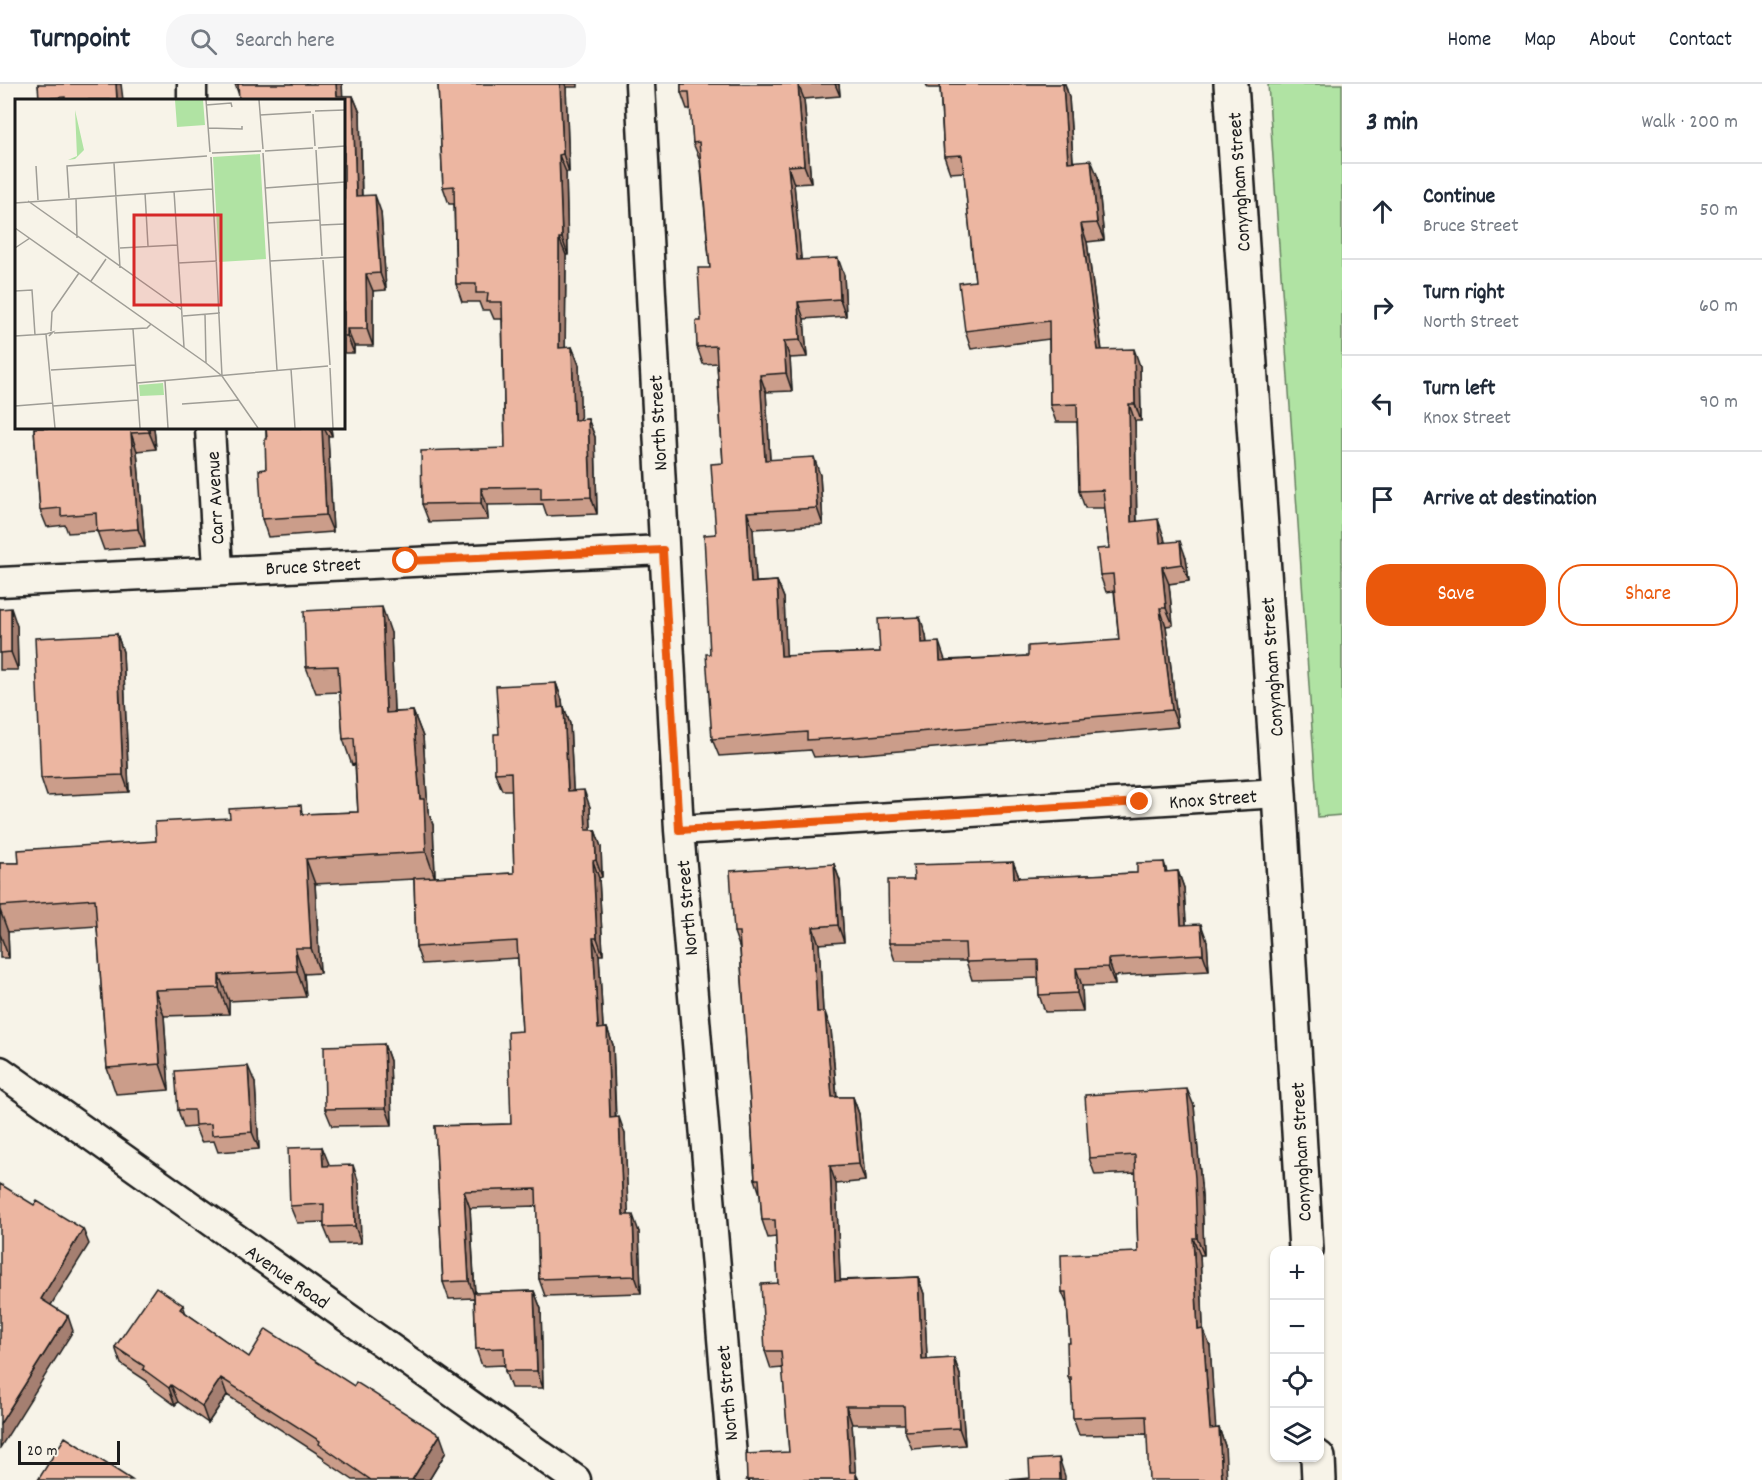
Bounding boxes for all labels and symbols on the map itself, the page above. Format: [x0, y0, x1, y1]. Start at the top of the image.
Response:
inset map [15, 99, 345, 429]
street label: Conyngham Street [1222, 111, 1260, 252]
street label: North Street [644, 374, 676, 471]
street label: Carr Avenue [201, 450, 233, 545]
route start [392, 547, 418, 573]
street label: Bruce Street [265, 552, 362, 584]
street label: Conyngham Street [1255, 596, 1293, 737]
street label: Knox Street [1168, 784, 1258, 818]
route end [1126, 788, 1152, 814]
street label: North Street [671, 859, 707, 957]
street label: Conyngham Street [1285, 1081, 1321, 1222]
street label: Avenue Road [239, 1239, 334, 1318]
street label: North Street [711, 1344, 747, 1442]
scale bar [18, 1438, 120, 1466]

